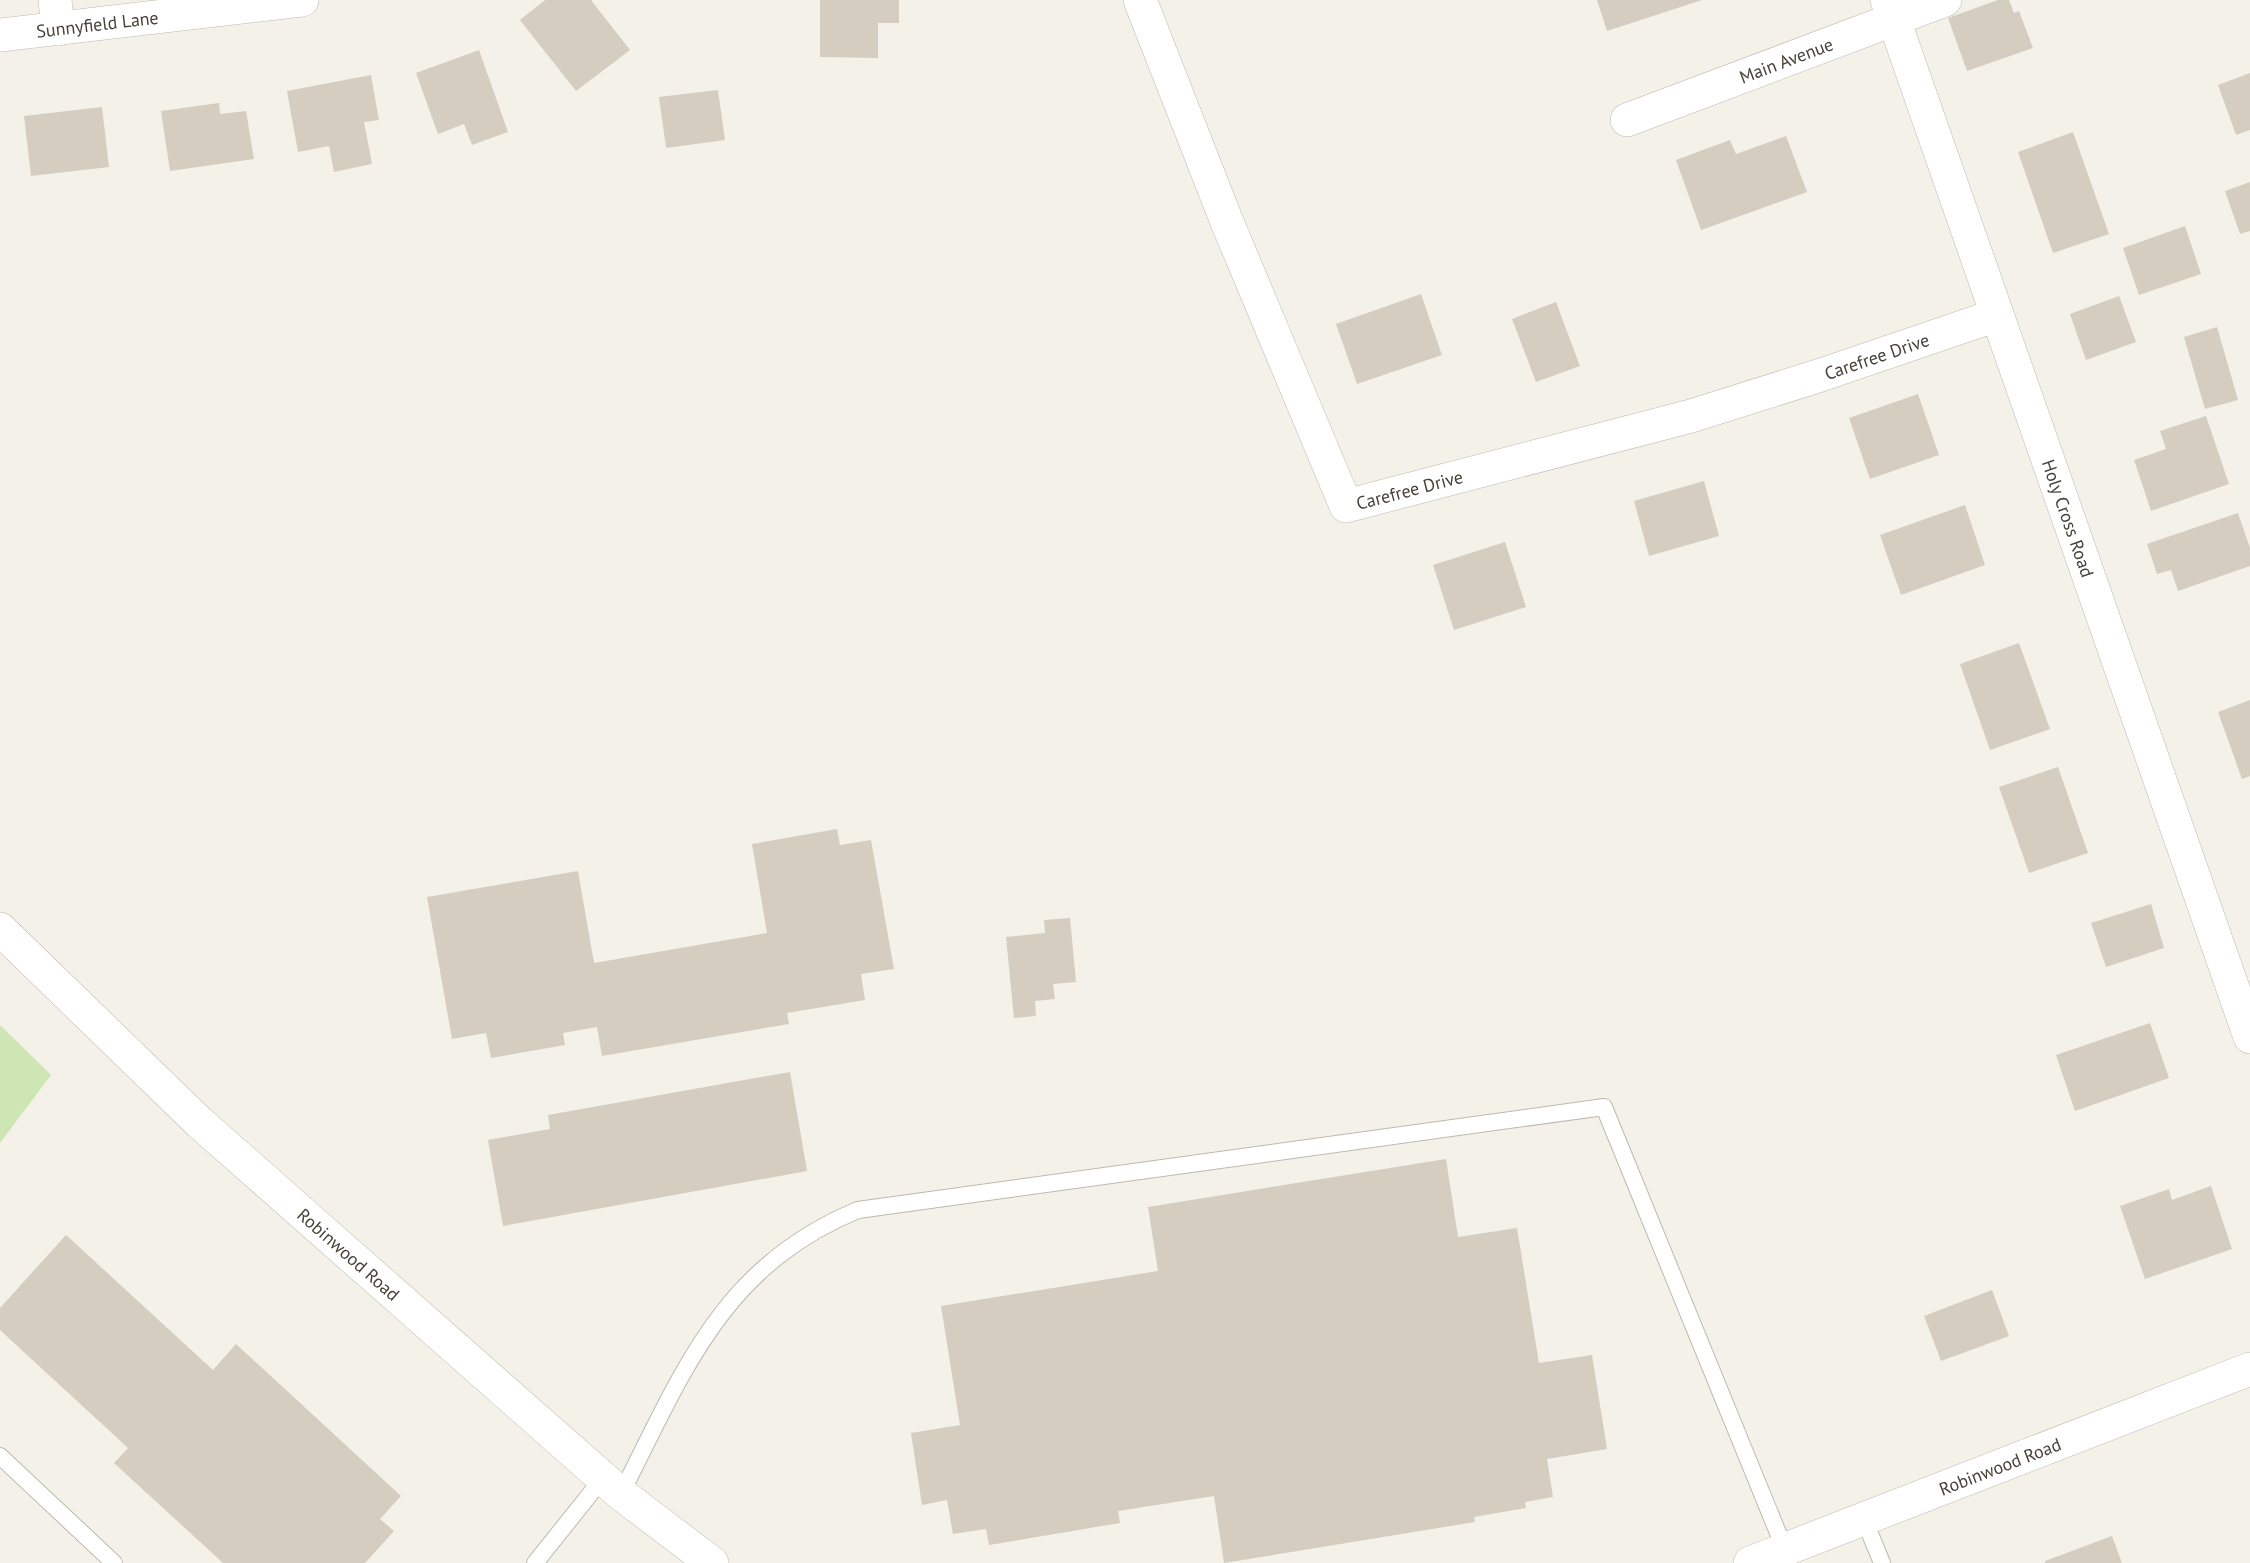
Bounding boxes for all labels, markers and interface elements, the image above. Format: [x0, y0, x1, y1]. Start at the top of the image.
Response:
street label: Sunnyfield Lane [35, 5, 160, 42]
street label: Main Avenue [1736, 32, 1836, 88]
street label: Carefree Drive [1821, 328, 1932, 385]
street label: Holy Cross Road [2037, 456, 2100, 580]
street label: Carefree Drive [1354, 464, 1465, 514]
street label: Robinwood Road [293, 1203, 405, 1305]
street label: Robinwood Road [1936, 1432, 2064, 1500]

